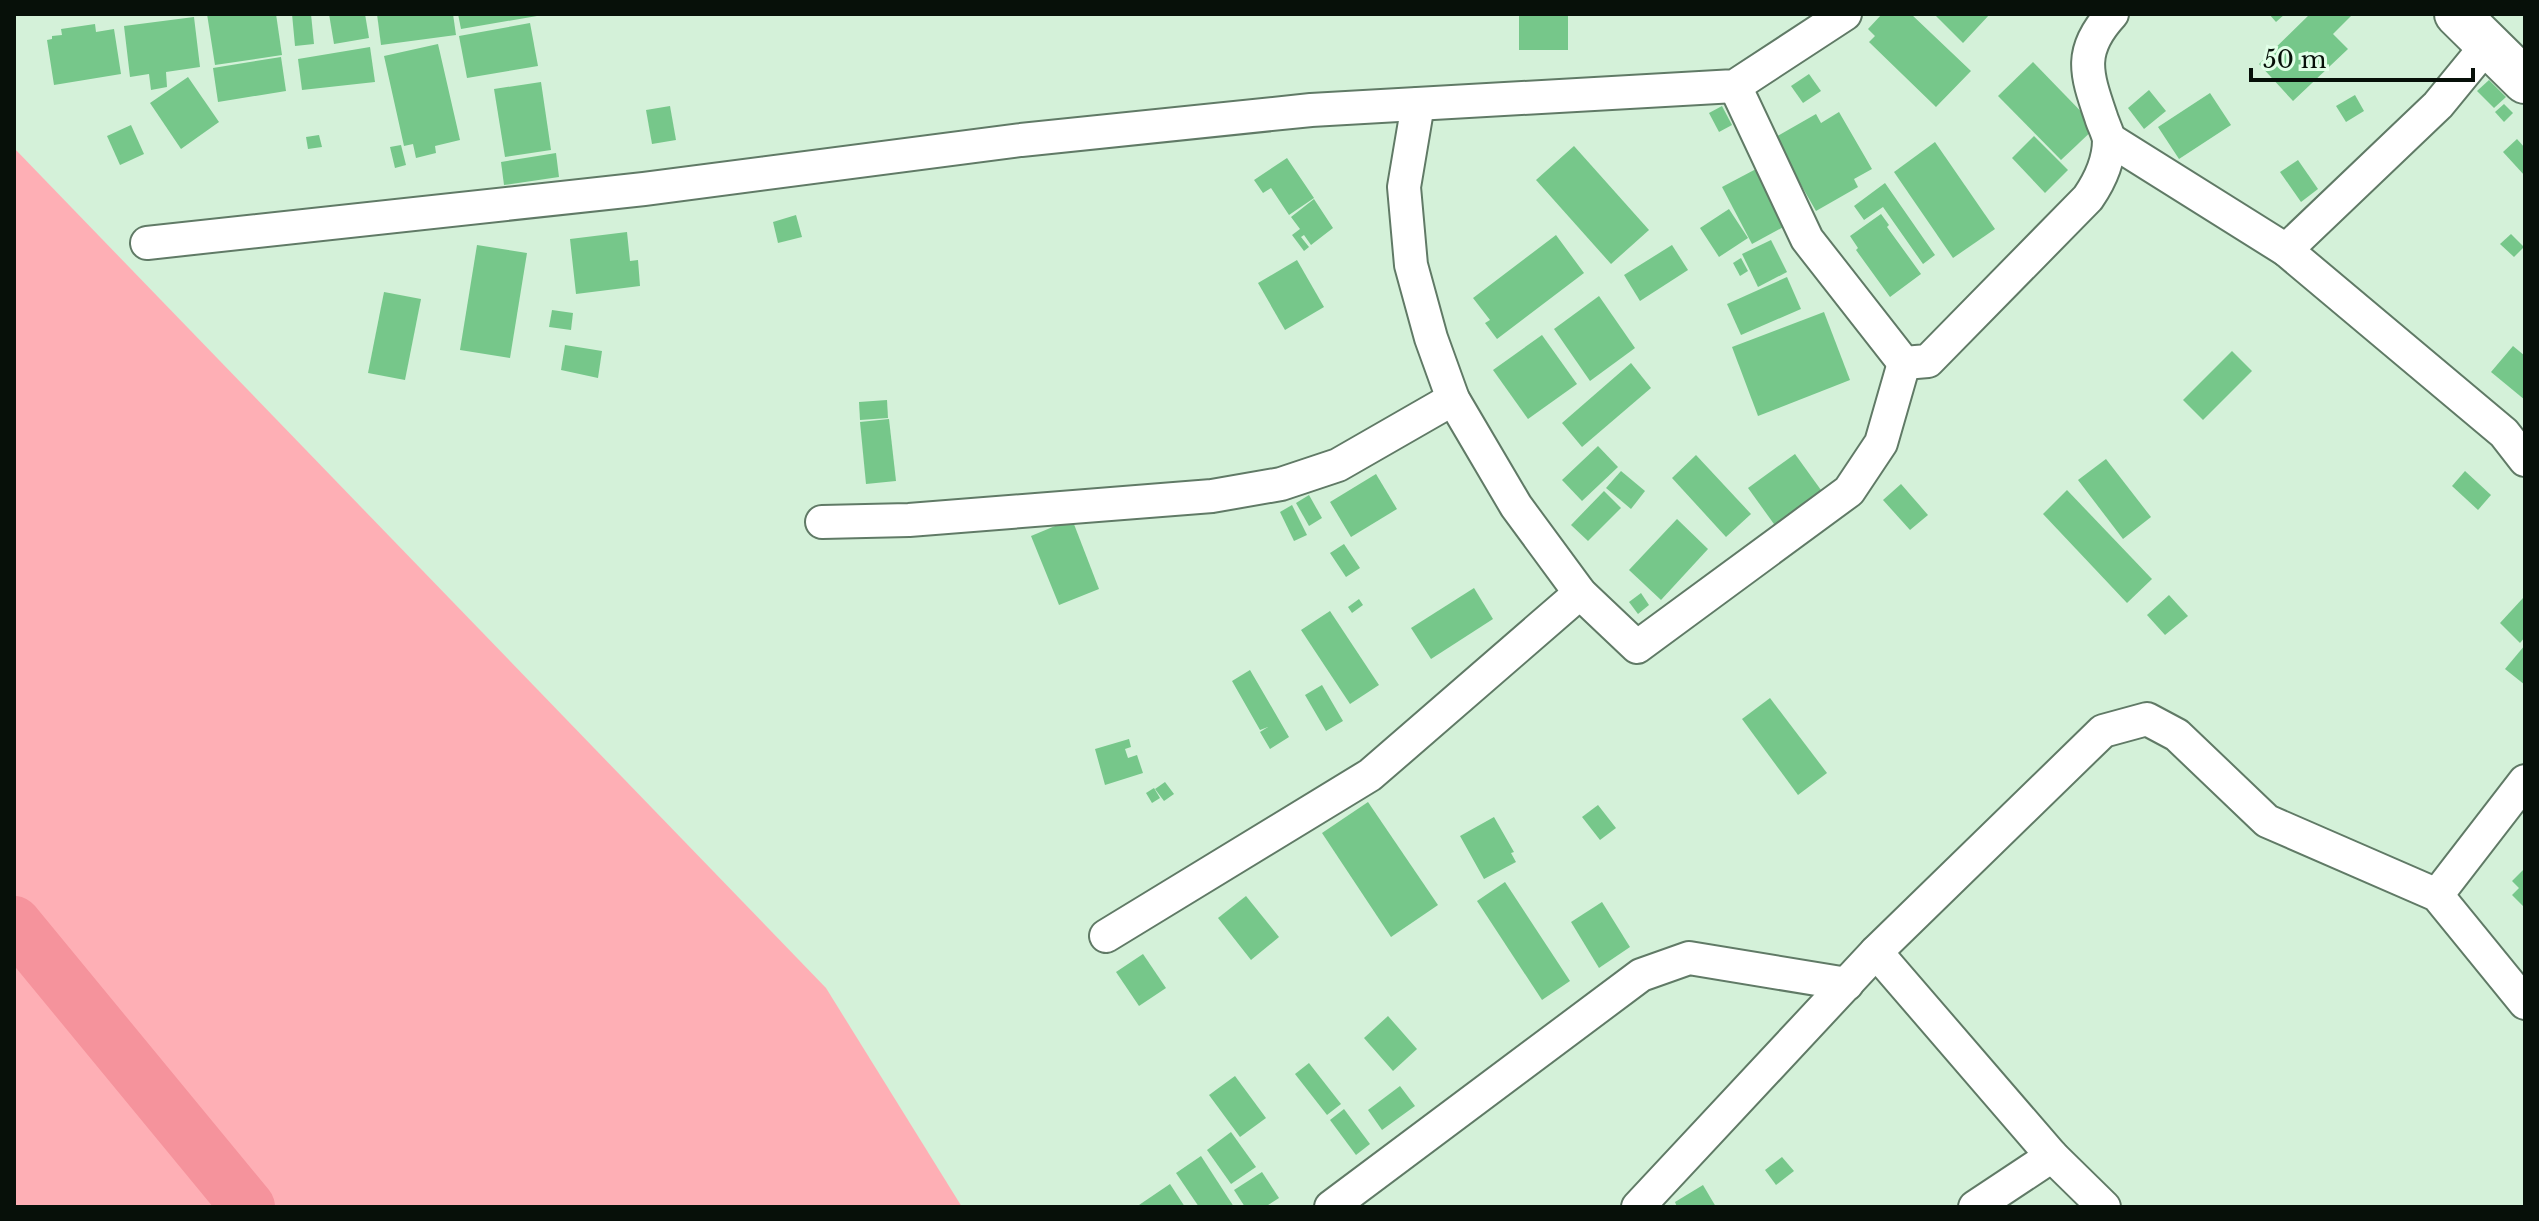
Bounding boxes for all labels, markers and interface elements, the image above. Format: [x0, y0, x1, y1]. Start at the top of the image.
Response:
scale bar [2251, 32, 2473, 82]
text: 50 m [2263, 45, 2327, 74]

